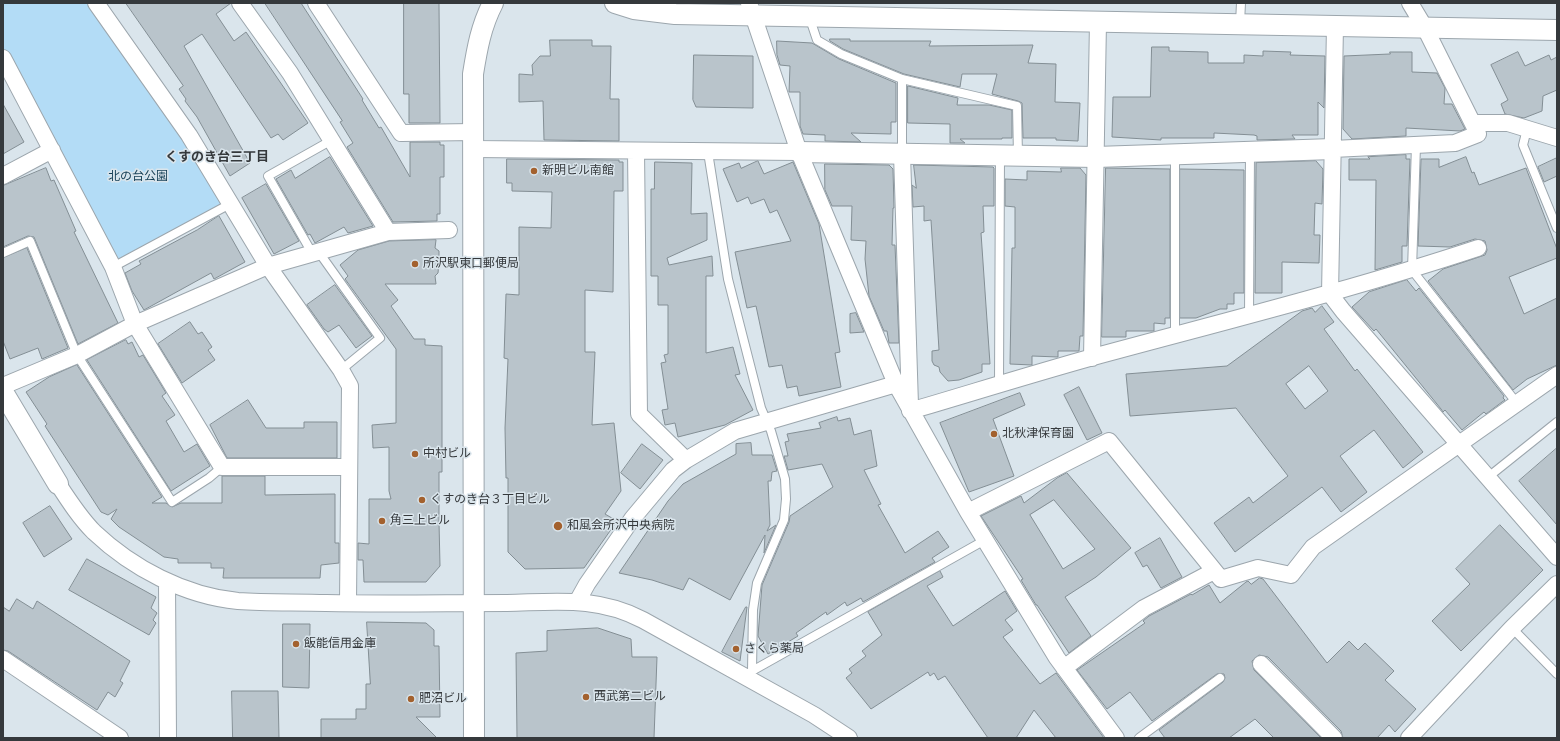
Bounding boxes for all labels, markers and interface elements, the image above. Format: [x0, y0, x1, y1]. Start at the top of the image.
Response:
district label: くすのき台三丁目 [165, 150, 269, 166]
place label: 新明ビル南館 [542, 164, 614, 178]
marker: 新明ビル南館 [529, 166, 539, 176]
park label: 北の台公園 [108, 170, 168, 184]
place label: 所沢駅東口郵便局 [423, 257, 519, 271]
marker: 所沢駅東口郵便局 [410, 259, 420, 269]
place label: 北秋津保育園 [1002, 427, 1074, 441]
marker: 北秋津保育園 [989, 429, 999, 439]
place label: 中村ビル [423, 447, 471, 461]
marker: 中村ビル [410, 449, 420, 459]
place label: くすのき台３丁目ビル [430, 493, 550, 507]
marker: くすのき台３丁目ビル [417, 495, 427, 505]
place label: 角三上ビル [390, 514, 450, 528]
marker: 角三上ビル [377, 516, 387, 526]
place label: 和風会所沢中央病院 [567, 519, 675, 533]
marker: 和風会所沢中央病院 [552, 520, 564, 532]
place label: 飯能信用金庫 [304, 637, 376, 651]
marker: 飯能信用金庫 [291, 639, 301, 649]
place label: さくら薬局 [744, 642, 804, 656]
marker: さくら薬局 [731, 644, 741, 654]
place label: 西武第二ビル [594, 690, 666, 704]
place label: 肥沼ビル [419, 692, 467, 706]
marker: 西武第二ビル [581, 692, 591, 702]
marker: 肥沼ビル [406, 694, 416, 704]

